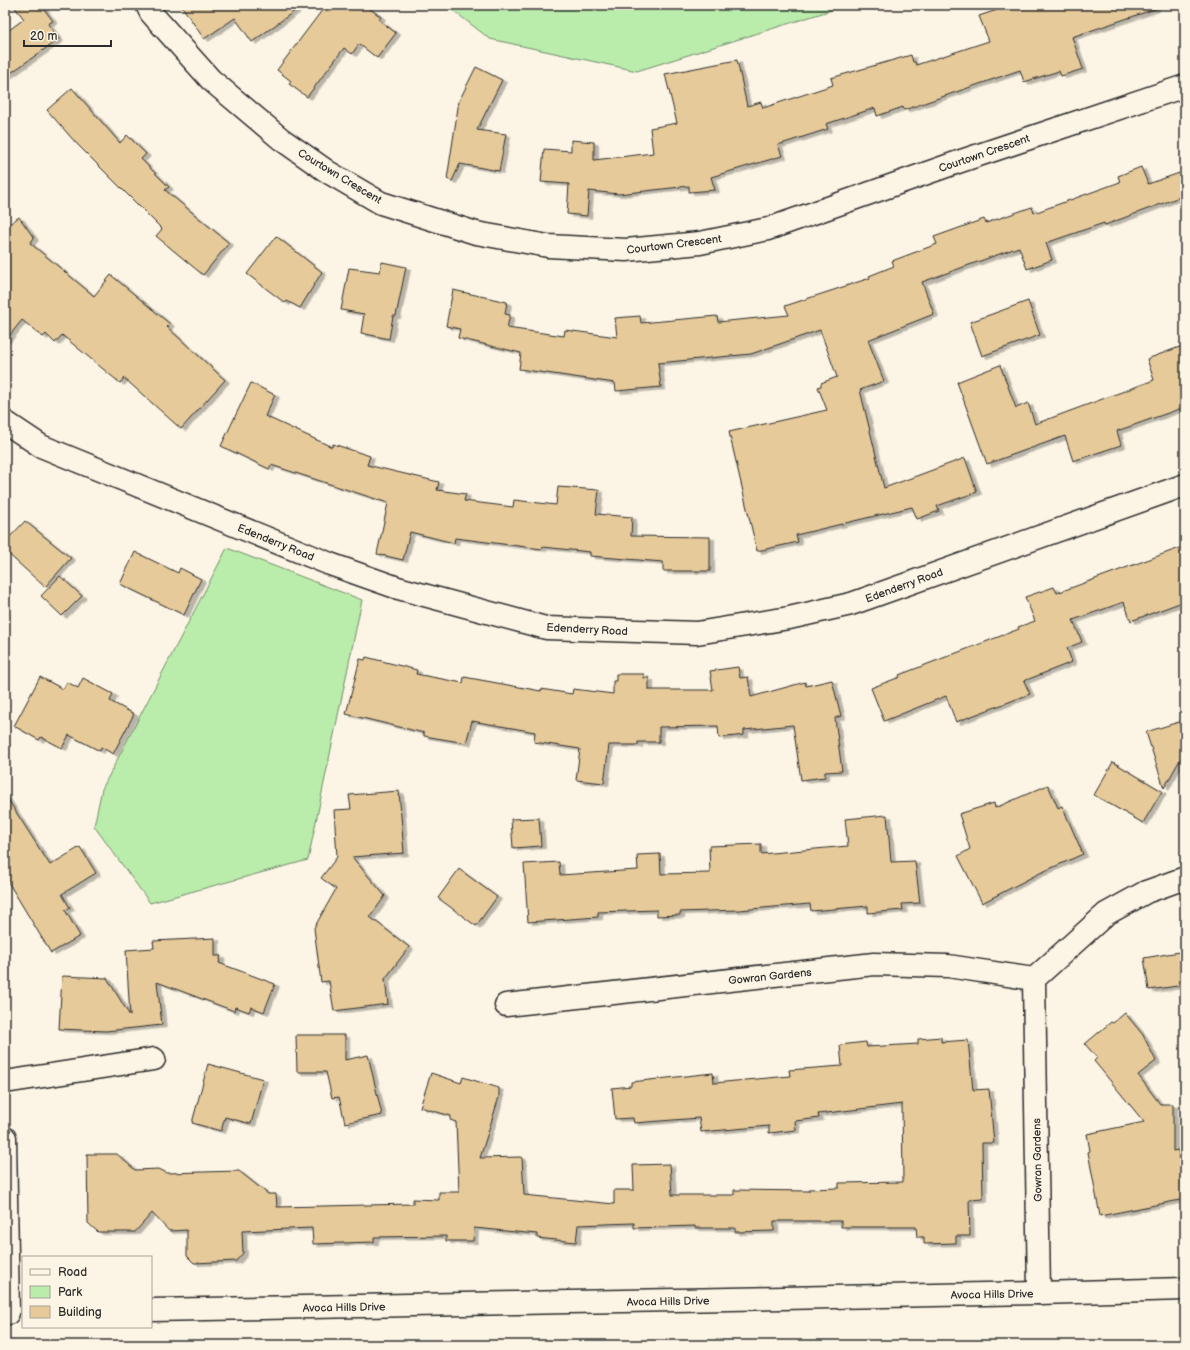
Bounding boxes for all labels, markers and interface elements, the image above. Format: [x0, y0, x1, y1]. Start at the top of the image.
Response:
scale bar [24, 22, 111, 48]
text: 20 m [30, 29, 57, 44]
street label: Courtown Crescent [937, 132, 1032, 175]
street label: Courtown Crescent [295, 146, 385, 207]
street label: Courtown Crescent [626, 232, 723, 257]
street label: Edenderry Road [236, 521, 316, 564]
street label: Edenderry Road [864, 565, 945, 606]
street label: Edenderry Road [546, 621, 628, 638]
street label: Gowran Gardens [728, 966, 813, 987]
street label: Gowran Gardens [1030, 1117, 1045, 1202]
legend [22, 1256, 152, 1328]
text: Road [58, 1265, 87, 1280]
text: Park [58, 1285, 82, 1300]
street label: Avoca Hills Drive [951, 1287, 1034, 1302]
street label: Avoca Hills Drive [627, 1294, 710, 1309]
street label: Avoca Hills Drive [303, 1300, 386, 1315]
text: Building [58, 1305, 102, 1320]

